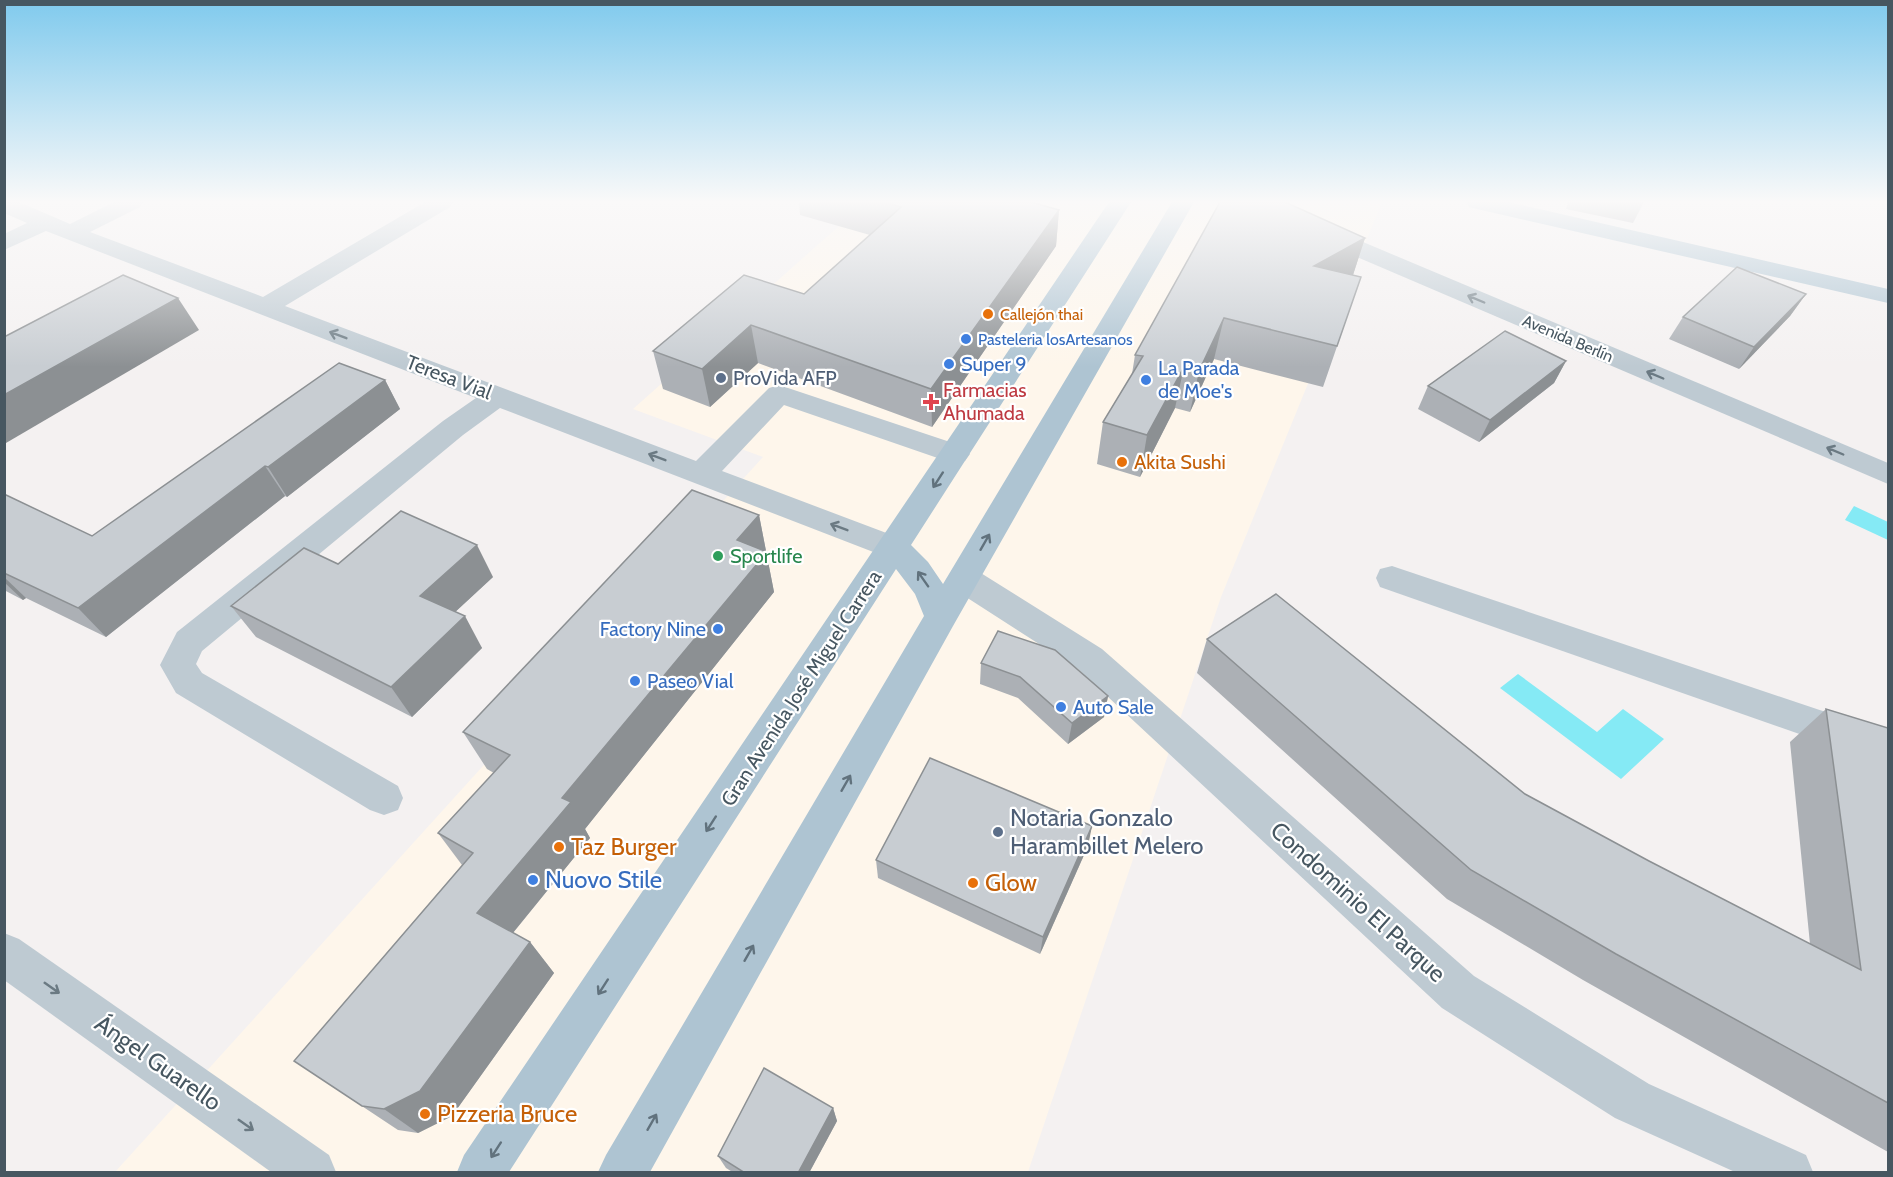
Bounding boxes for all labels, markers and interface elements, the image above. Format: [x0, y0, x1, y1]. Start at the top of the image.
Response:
one-way arrow [1467, 293, 1485, 304]
place label: Callejón thai [1000, 305, 1083, 324]
marker: Callejón thai [981, 307, 995, 321]
street label: Avenida Berlín [1520, 311, 1616, 366]
one-way arrow [329, 329, 347, 340]
place label: Pasteleria losArtesanos [978, 330, 1133, 349]
marker: Pasteleria losArtesanos [959, 332, 973, 346]
street label: Teresa Vial [403, 350, 495, 404]
place label: Super 9 [961, 352, 1027, 376]
place label: La Parada de Moe's [1158, 356, 1240, 403]
marker: Super 9 [942, 357, 956, 371]
place label: ProVida AFP [733, 366, 837, 390]
one-way arrow [1646, 369, 1665, 380]
marker: ProVida AFP [714, 371, 728, 385]
marker: La Parada de Moe's [1139, 373, 1153, 387]
place label: Farmacias Ahumada [943, 378, 1027, 425]
marker: Farmacias Ahumada [924, 395, 938, 409]
one-way arrow [1826, 445, 1844, 456]
place label: Akita Sushi [1134, 450, 1226, 474]
one-way arrow [648, 451, 667, 462]
marker: Akita Sushi [1115, 455, 1129, 469]
one-way arrow [932, 471, 944, 488]
one-way arrow [830, 521, 849, 532]
one-way arrow [980, 534, 992, 551]
place label: Sportlife [730, 544, 802, 568]
marker: Sportlife [711, 549, 725, 563]
street label: Gran Avenida José Miguel Carrera [716, 565, 887, 810]
one-way arrow [917, 571, 929, 587]
place label: Factory Nine [600, 617, 706, 641]
marker: Factory Nine [711, 622, 725, 636]
place label: Paseo Vial [647, 669, 734, 693]
marker: Paseo Vial [628, 674, 642, 688]
place label: Auto Sale [1073, 695, 1154, 719]
marker: Auto Sale [1054, 700, 1068, 714]
one-way arrow [840, 775, 852, 792]
place label: Notaria Gonzalo Harambillet Melero [1010, 803, 1203, 860]
street label: Condominio El Parque [1265, 815, 1452, 988]
one-way arrow [705, 816, 717, 832]
marker: Notaria Gonzalo Harambillet Melero [991, 825, 1005, 839]
place label: Taz Burger [571, 832, 677, 861]
marker: Taz Burger [552, 840, 566, 854]
place label: Nuovo Stile [545, 865, 662, 894]
place label: Glow [985, 868, 1038, 897]
marker: Nuovo Stile [526, 873, 540, 887]
marker: Glow [966, 876, 980, 890]
one-way arrow [744, 944, 755, 962]
one-way arrow [597, 978, 609, 995]
one-way arrow [44, 982, 60, 994]
street label: Ángel Guarello [90, 1008, 227, 1117]
place label: Pizzeria Bruce [437, 1099, 577, 1128]
marker: Pizzeria Bruce [418, 1107, 432, 1121]
one-way arrow [646, 1114, 658, 1131]
one-way arrow [237, 1119, 253, 1131]
one-way arrow [490, 1141, 502, 1157]

